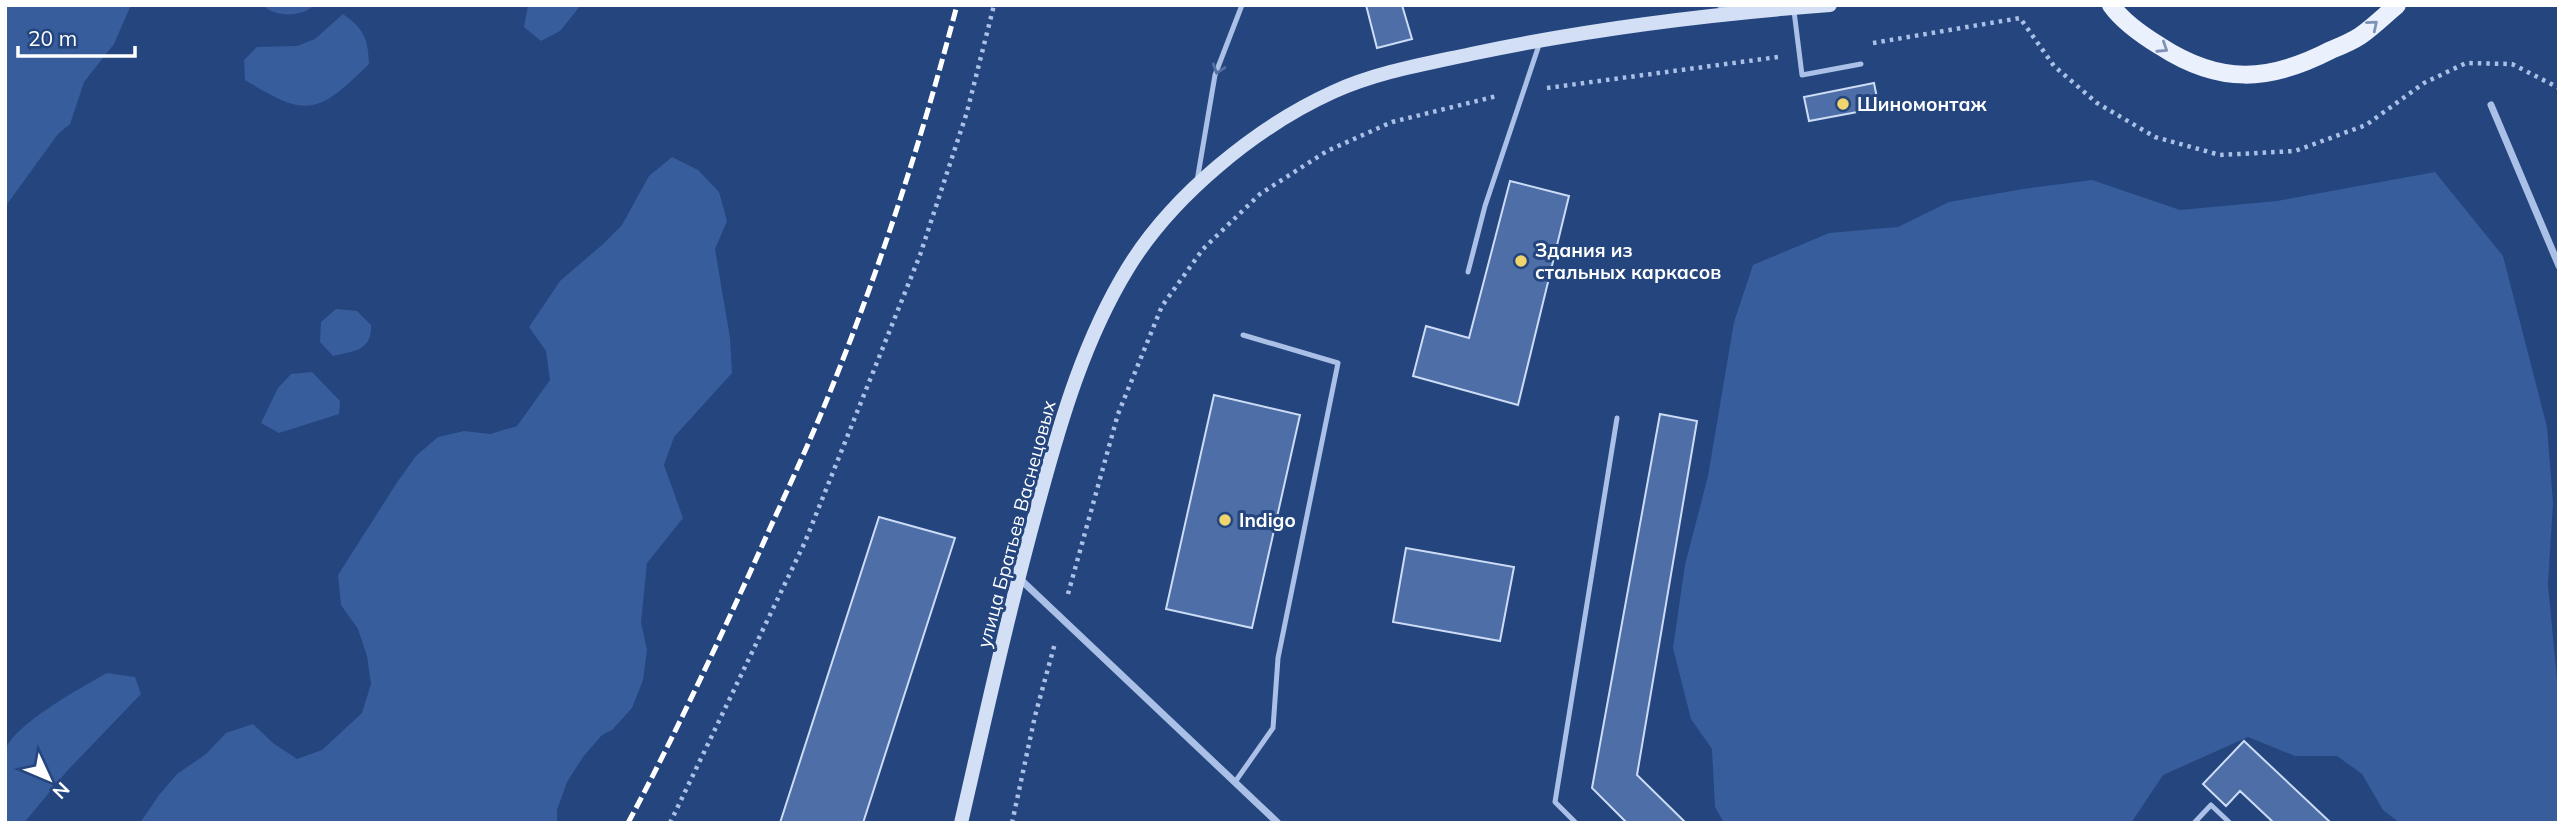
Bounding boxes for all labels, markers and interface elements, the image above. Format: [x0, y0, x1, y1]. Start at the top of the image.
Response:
scale bar [18, 14, 135, 58]
one-way arrow [2365, 21, 2378, 33]
text: 20 m [28, 25, 77, 51]
one-way arrow [2155, 40, 2168, 52]
one-way arrow [1211, 62, 1226, 74]
place label: Шиномонтаж [1857, 92, 1988, 116]
marker: Шиномонтаж [1835, 96, 1851, 112]
place label: Здания из стальных каркасов [1535, 238, 1721, 284]
marker: Здания из стальных каркасов [1513, 253, 1529, 269]
street label: улица Братьев Васнецовых [971, 397, 1061, 650]
place label: Indigo [1239, 508, 1296, 532]
marker: Indigo [1217, 512, 1233, 528]
north arrow [14, 744, 84, 814]
text: N [48, 777, 75, 804]

